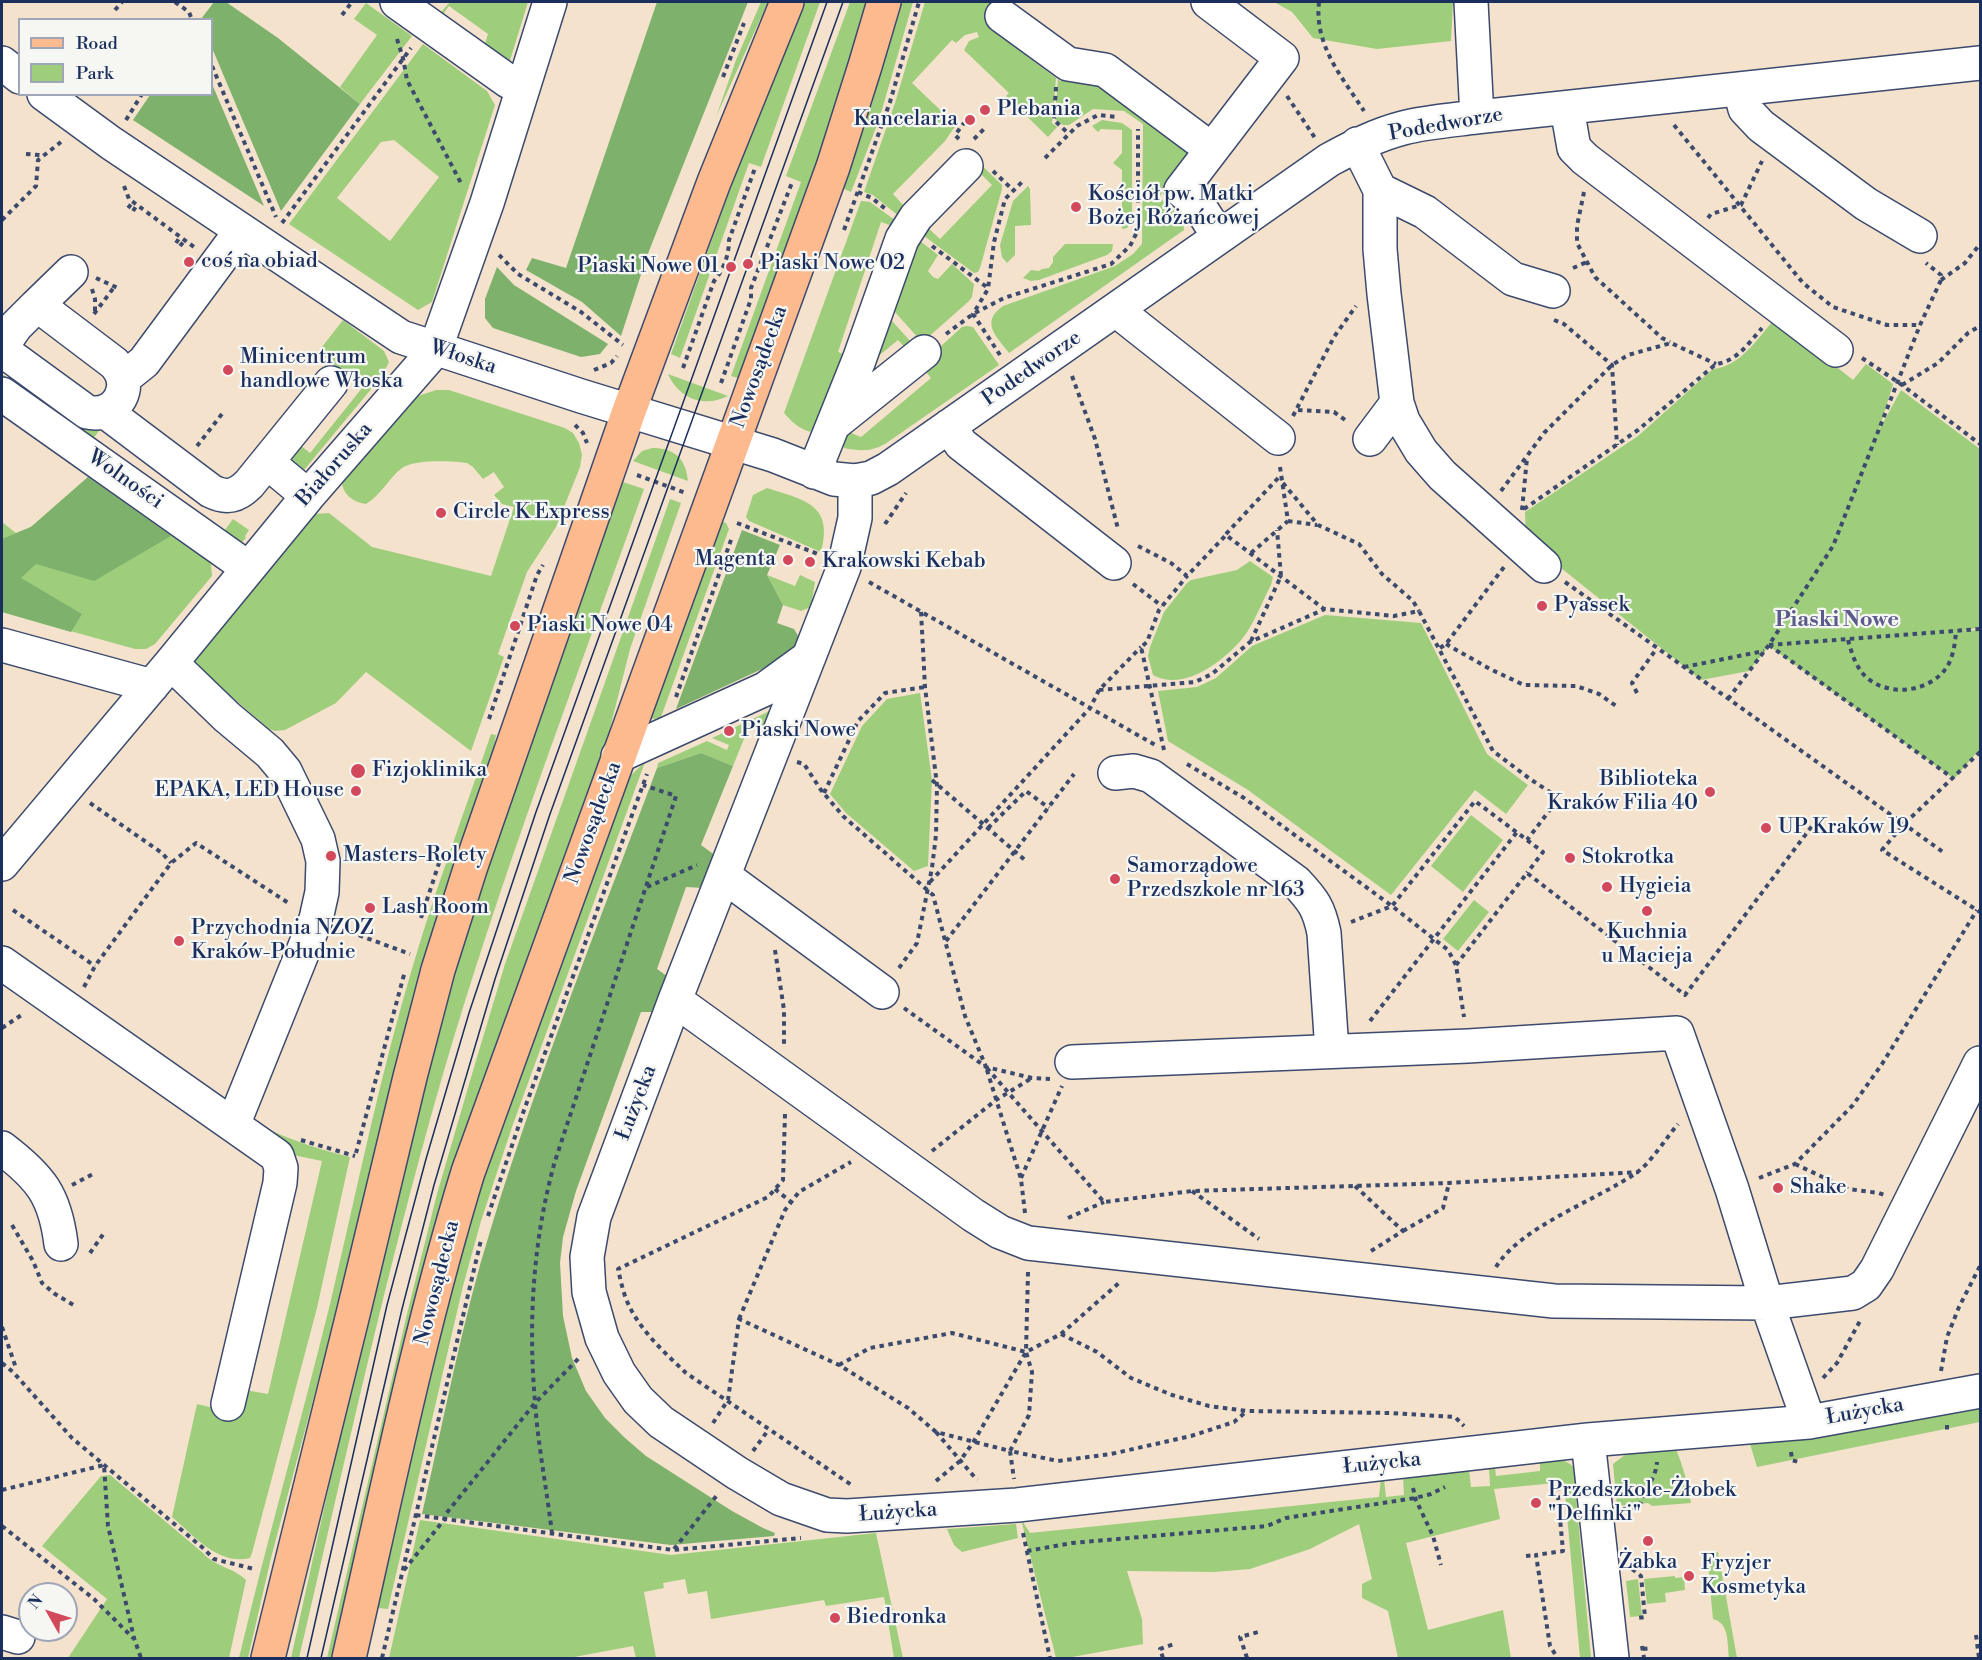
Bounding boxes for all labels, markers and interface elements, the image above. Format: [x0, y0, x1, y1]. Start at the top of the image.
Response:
legend [18, 18, 213, 96]
text: Road [76, 32, 118, 55]
text: Park [76, 62, 113, 85]
place label: Plebania [997, 97, 1081, 123]
marker: Plebania [978, 103, 992, 117]
street label: Podedworze [1387, 103, 1505, 147]
place label: Kancelaria [854, 107, 958, 133]
marker: Kancelaria [963, 113, 977, 127]
place label: Kościół pw. Matki Bożej Różańcowej [1088, 182, 1260, 232]
marker: Kościół pw. Matki Bożej Różańcowej [1069, 200, 1083, 214]
place label: coś na obiad [201, 249, 318, 275]
place label: Piaski Nowe 02 [760, 251, 905, 277]
place label: Piaski Nowe 01 [577, 254, 719, 280]
marker: coś na obiad [182, 255, 196, 269]
marker: Piaski Nowe 02 [741, 257, 755, 271]
marker: Piaski Nowe 01 [724, 260, 738, 274]
street label: Nowosądecka [726, 303, 794, 431]
street label: Podedworze [978, 326, 1086, 412]
street label: Włoska [427, 335, 499, 381]
place label: Minicentrum handlowe Włoska [240, 345, 403, 395]
marker: Minicentrum handlowe Włoska [221, 363, 235, 377]
street label: Białoruska [292, 418, 378, 512]
street label: Wolności [82, 445, 168, 515]
place label: Circle K Express [453, 500, 610, 526]
marker: Circle K Express [434, 506, 448, 520]
place label: Magenta [695, 547, 776, 573]
place label: Krakowski Kebab [822, 549, 986, 575]
marker: Magenta [781, 553, 795, 567]
marker: Krakowski Kebab [803, 555, 817, 569]
place label: Pyassek [1554, 593, 1629, 619]
marker: Pyassek [1535, 599, 1549, 613]
district label: Piaski Nowe [1775, 608, 1899, 634]
place label: Piaski Nowe 04 [527, 613, 673, 639]
marker: Piaski Nowe 04 [508, 619, 522, 633]
place label: Piaski Nowe [741, 718, 856, 744]
marker: Piaski Nowe [722, 724, 736, 738]
place label: Fizjoklinika [372, 758, 487, 784]
street label: Nowosądecka [560, 759, 628, 887]
marker: Fizjoklinika [349, 762, 367, 780]
place label: Biblioteka Kraków Filia 40 [1547, 767, 1698, 817]
place label: EPAKA, LED House [154, 778, 344, 804]
marker: EPAKA, LED House [349, 784, 363, 798]
marker: Biblioteka Kraków Filia 40 [1703, 785, 1717, 799]
place label: UP Kraków 19 [1778, 815, 1909, 841]
marker: UP Kraków 19 [1759, 821, 1773, 835]
place label: Masters-Rolety [343, 843, 487, 869]
place label: Stokrotka [1582, 845, 1674, 871]
marker: Masters-Rolety [324, 849, 338, 863]
marker: Stokrotka [1563, 851, 1577, 865]
place label: Samorządowe Przedszkole nr 163 [1127, 854, 1305, 904]
marker: Samorządowe Przedszkole nr 163 [1108, 872, 1122, 886]
place label: Hygieia [1619, 874, 1691, 900]
marker: Hygieia [1600, 880, 1614, 894]
place label: Lash Room [382, 895, 489, 921]
marker: Lash Room [363, 901, 377, 915]
marker: Kuchnia u Macieja [1640, 904, 1654, 918]
place label: Przychodnia NZOZ Kraków-Południe [191, 916, 374, 966]
place label: Kuchnia u Macieja [1601, 920, 1693, 970]
marker: Przychodnia NZOZ Kraków-Południe [172, 934, 186, 948]
street label: Łużycka [611, 1062, 663, 1144]
place label: Shake [1790, 1175, 1847, 1201]
marker: Shake [1771, 1181, 1785, 1195]
street label: Nowosądecka [410, 1218, 466, 1348]
street label: Łużycka [1824, 1393, 1906, 1431]
street label: Łużycka [1342, 1447, 1422, 1481]
place label: Przedszkole-Żłobek "Delfinki" [1548, 1478, 1736, 1528]
marker: Przedszkole-Żłobek "Delfinki" [1529, 1496, 1543, 1510]
street label: Łużycka [858, 1498, 938, 1528]
marker: Żabka [1641, 1534, 1655, 1548]
place label: Żabka [1619, 1550, 1677, 1576]
place label: Fryzjer Kosmetyka [1701, 1551, 1806, 1601]
marker: Fryzjer Kosmetyka [1682, 1569, 1696, 1583]
north arrow [18, 1582, 78, 1642]
text: N [24, 1591, 47, 1613]
place label: Biedronka [847, 1605, 947, 1631]
marker: Biedronka [828, 1611, 842, 1625]

